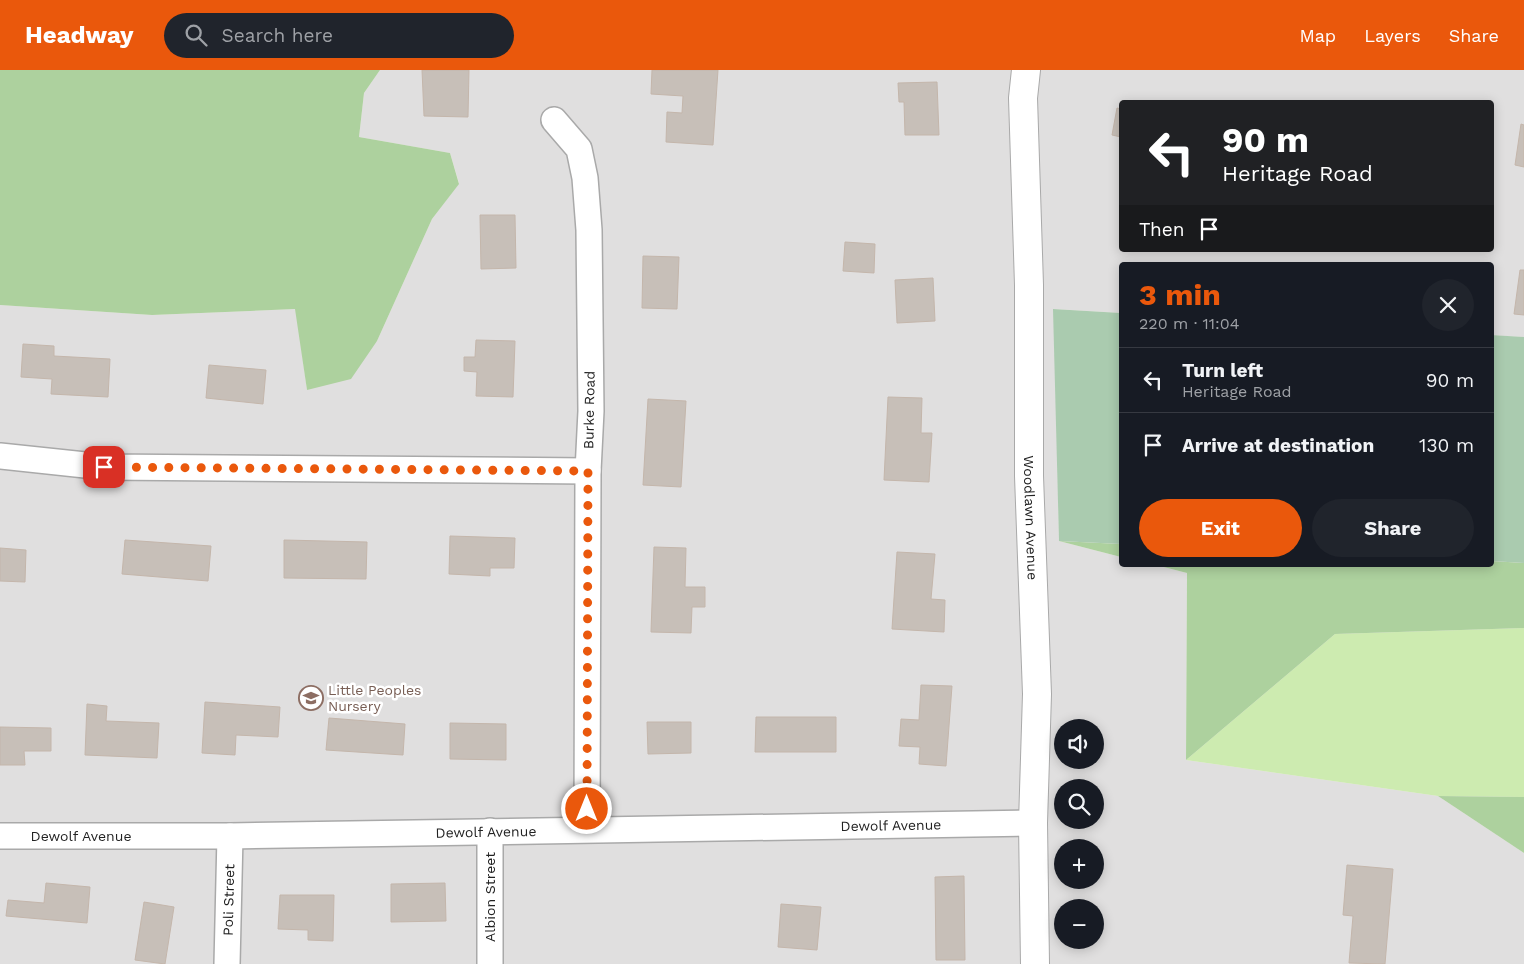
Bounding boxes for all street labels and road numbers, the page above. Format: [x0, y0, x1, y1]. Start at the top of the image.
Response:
street label: Burke Road [580, 371, 598, 449]
street label: Woodlawn Avenue [1021, 455, 1041, 580]
street label: Dewolf Avenue [840, 816, 941, 834]
street label: Dewolf Avenue [435, 823, 537, 841]
street label: Dewolf Avenue [31, 828, 131, 844]
street label: Albion Street [482, 852, 498, 942]
street label: Poli Street [220, 864, 237, 936]

